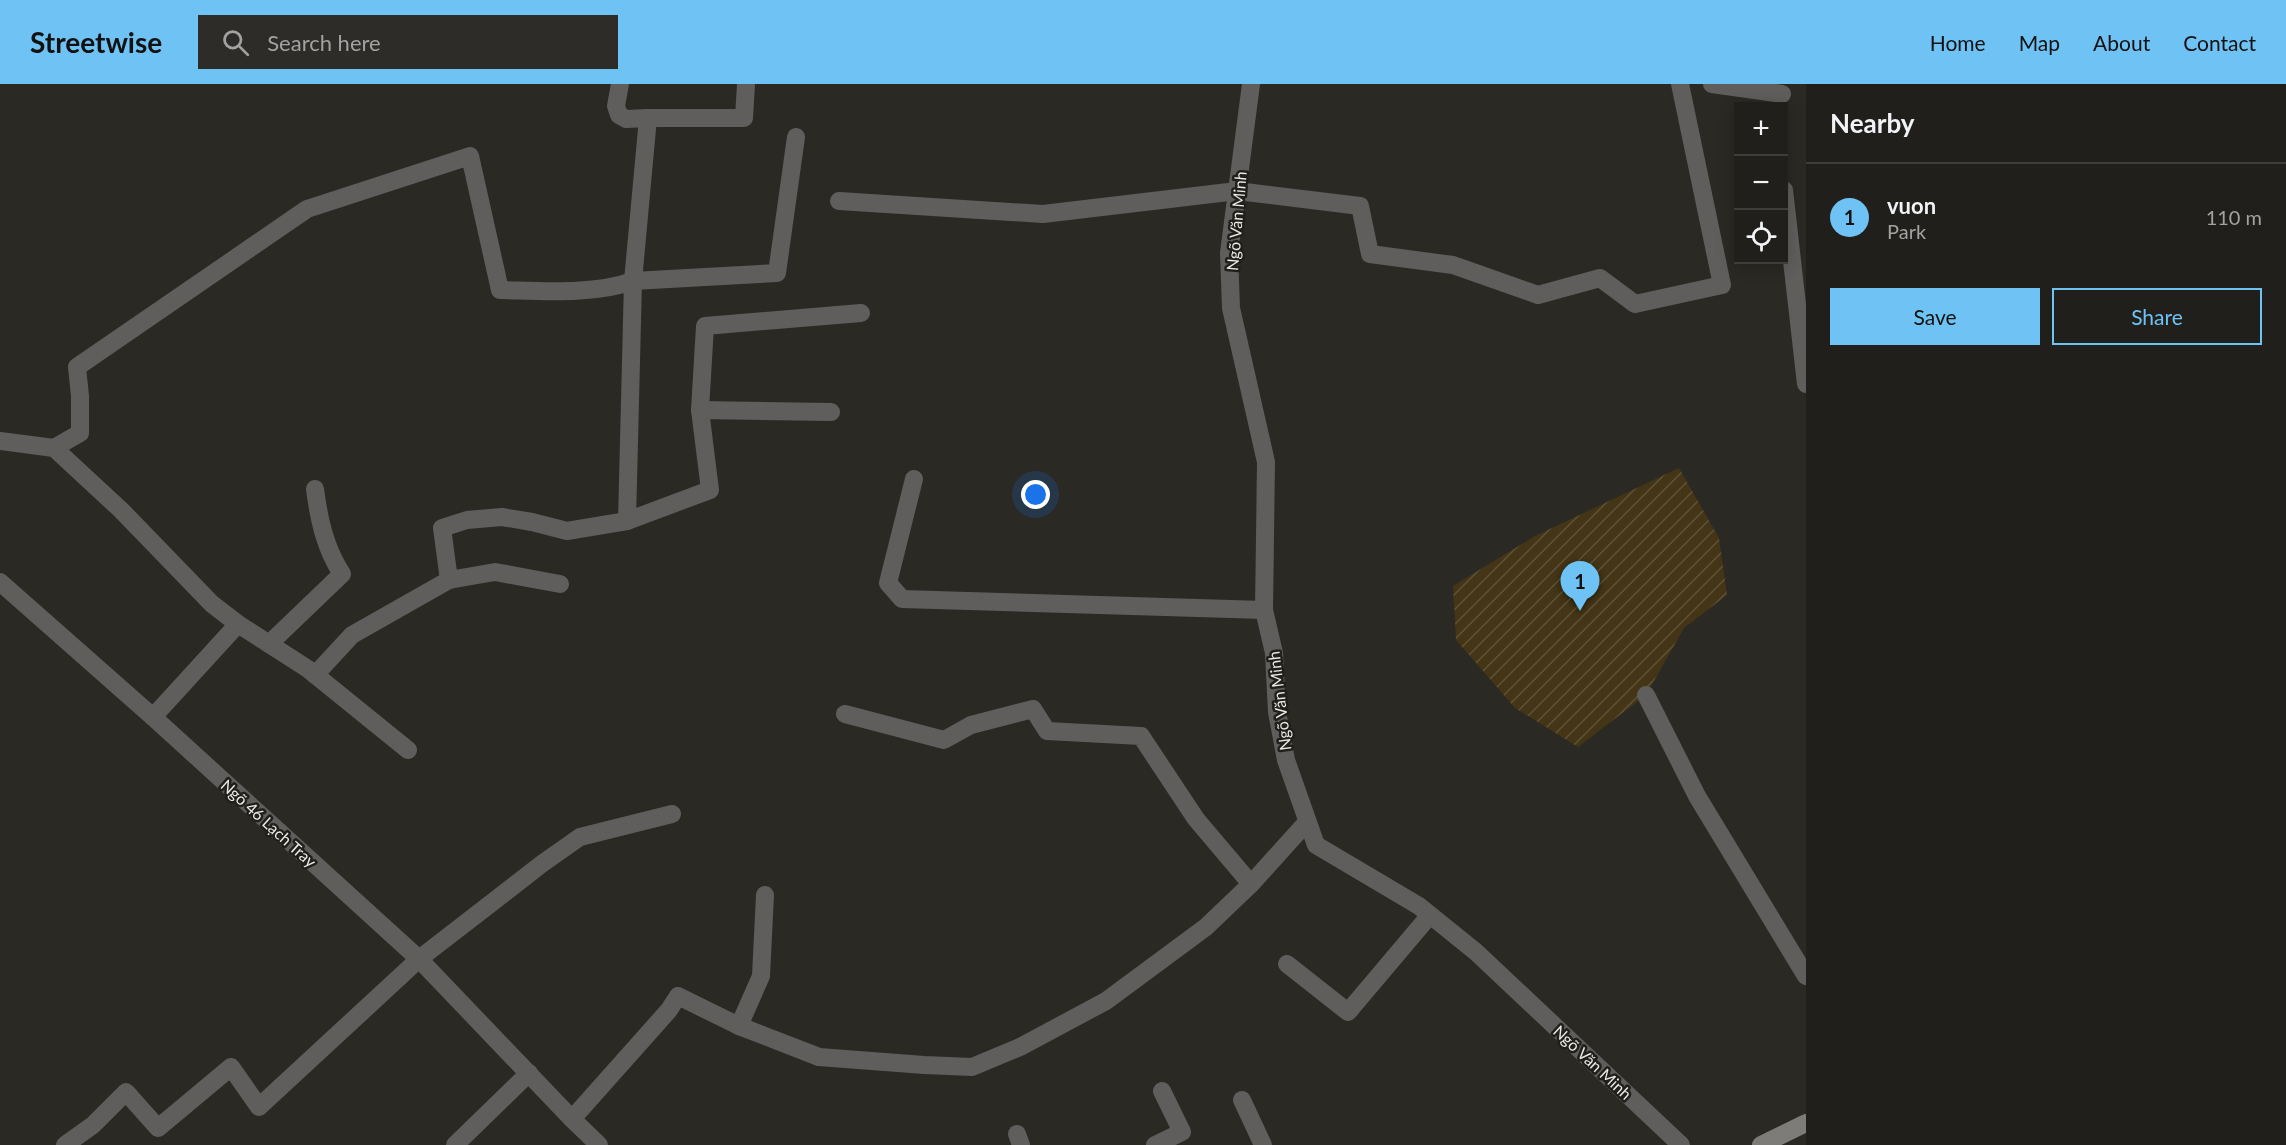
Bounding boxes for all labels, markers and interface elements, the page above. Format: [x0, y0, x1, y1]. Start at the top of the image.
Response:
search box [198, 15, 618, 69]
text: Streetwise [30, 25, 162, 59]
icon: search [219, 26, 252, 59]
text: Search here [267, 29, 381, 56]
text: Home [1930, 30, 1986, 55]
text: Map [2019, 30, 2060, 55]
text: About [2093, 30, 2150, 55]
text: Contact [2183, 30, 2256, 55]
map controls [1734, 102, 1788, 264]
button: + [1734, 102, 1788, 156]
text: Nearby [1830, 107, 1915, 139]
button: − [1734, 156, 1788, 210]
street label: Ngõ Văn Minh [1222, 170, 1250, 272]
text: vuon [1887, 192, 1936, 219]
text: 1 [1844, 205, 1855, 229]
text: 110 m [2206, 205, 2262, 229]
button: locate [1734, 210, 1788, 264]
text: Park [1887, 219, 1926, 243]
button: Save [1830, 288, 2040, 345]
button: Share [2052, 288, 2262, 345]
your location [1021, 480, 1050, 509]
pin: 1 [1560, 562, 1600, 611]
street label: Ngõ Văn Minh [1263, 650, 1295, 752]
street label: Ngõ 46 Lạch Tray [217, 775, 321, 871]
street label: Ngõ Văn Minh [1550, 1021, 1636, 1103]

